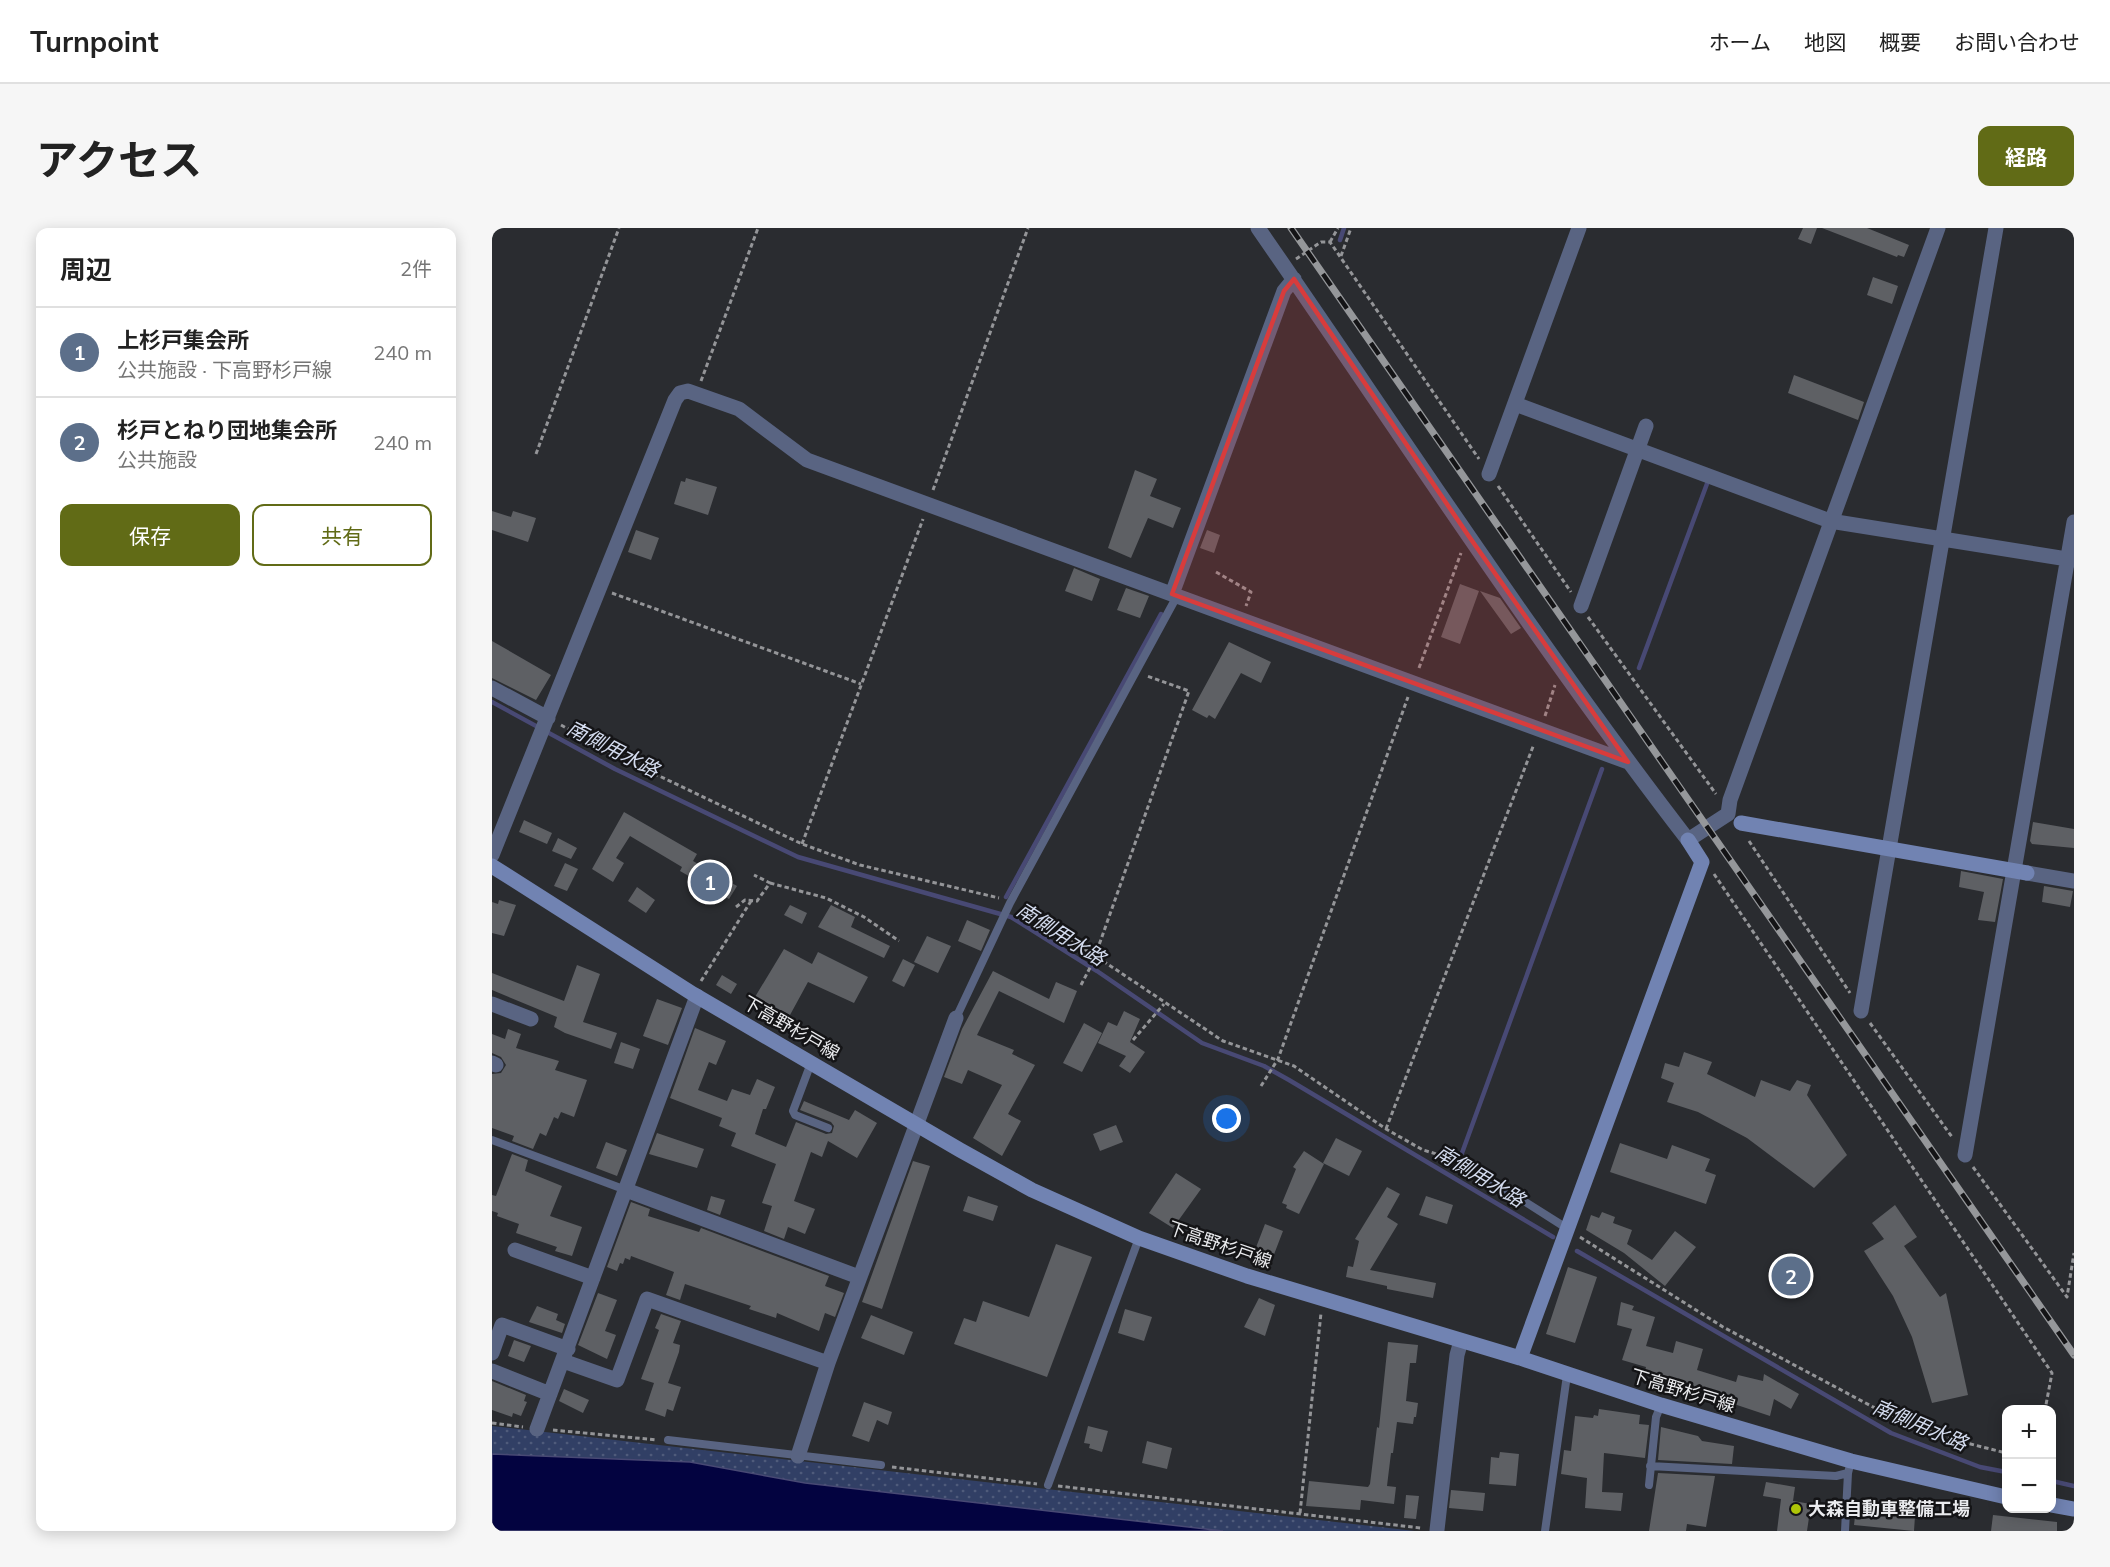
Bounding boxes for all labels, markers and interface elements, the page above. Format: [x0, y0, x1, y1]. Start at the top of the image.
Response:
text: Turnpoint [30, 24, 159, 59]
text: ホーム [1709, 29, 1771, 55]
text: 地図 [1804, 29, 1846, 55]
text: 概要 [1879, 29, 1921, 55]
text: お問い合わせ [1954, 29, 2080, 55]
button: 経路 [1978, 126, 2074, 186]
text: アクセス [36, 133, 202, 186]
text: 周辺 [60, 253, 112, 286]
text: 2件 [400, 256, 432, 281]
text: 上杉戸集会所 [117, 326, 249, 354]
text: 1 [74, 340, 86, 365]
text: 240 m [373, 340, 432, 365]
text: 公共施設 · 下高野杉戸線 [117, 357, 332, 382]
text: 杉戸とねり団地集会所 [117, 416, 337, 444]
text: 2 [74, 430, 86, 455]
text: 240 m [373, 430, 432, 455]
text: 公共施設 [117, 447, 197, 472]
button: 保存 [60, 504, 240, 566]
button: 共有 [252, 504, 432, 566]
water label: 南側用水路 [563, 715, 665, 783]
pin: 1 [690, 860, 730, 904]
water label: 南側用水路 [1012, 896, 1112, 972]
street label: 下高野杉戸線 [739, 991, 844, 1065]
your location [1212, 1104, 1241, 1133]
water label: 南側用水路 [1431, 1139, 1531, 1213]
street label: 下高野杉戸線 [1165, 1216, 1275, 1273]
pin: 2 [1772, 1254, 1810, 1298]
street label: 下高野杉戸線 [1628, 1364, 1738, 1417]
water label: 南側用水路 [1869, 1393, 1973, 1456]
map controls [2002, 1405, 2056, 1513]
button: + [2002, 1405, 2056, 1459]
button: − [2002, 1459, 2056, 1513]
place label: 大森自動車整備工場 [1808, 1497, 1970, 1520]
marker: 大森自動車整備工場 [1789, 1502, 1803, 1516]

